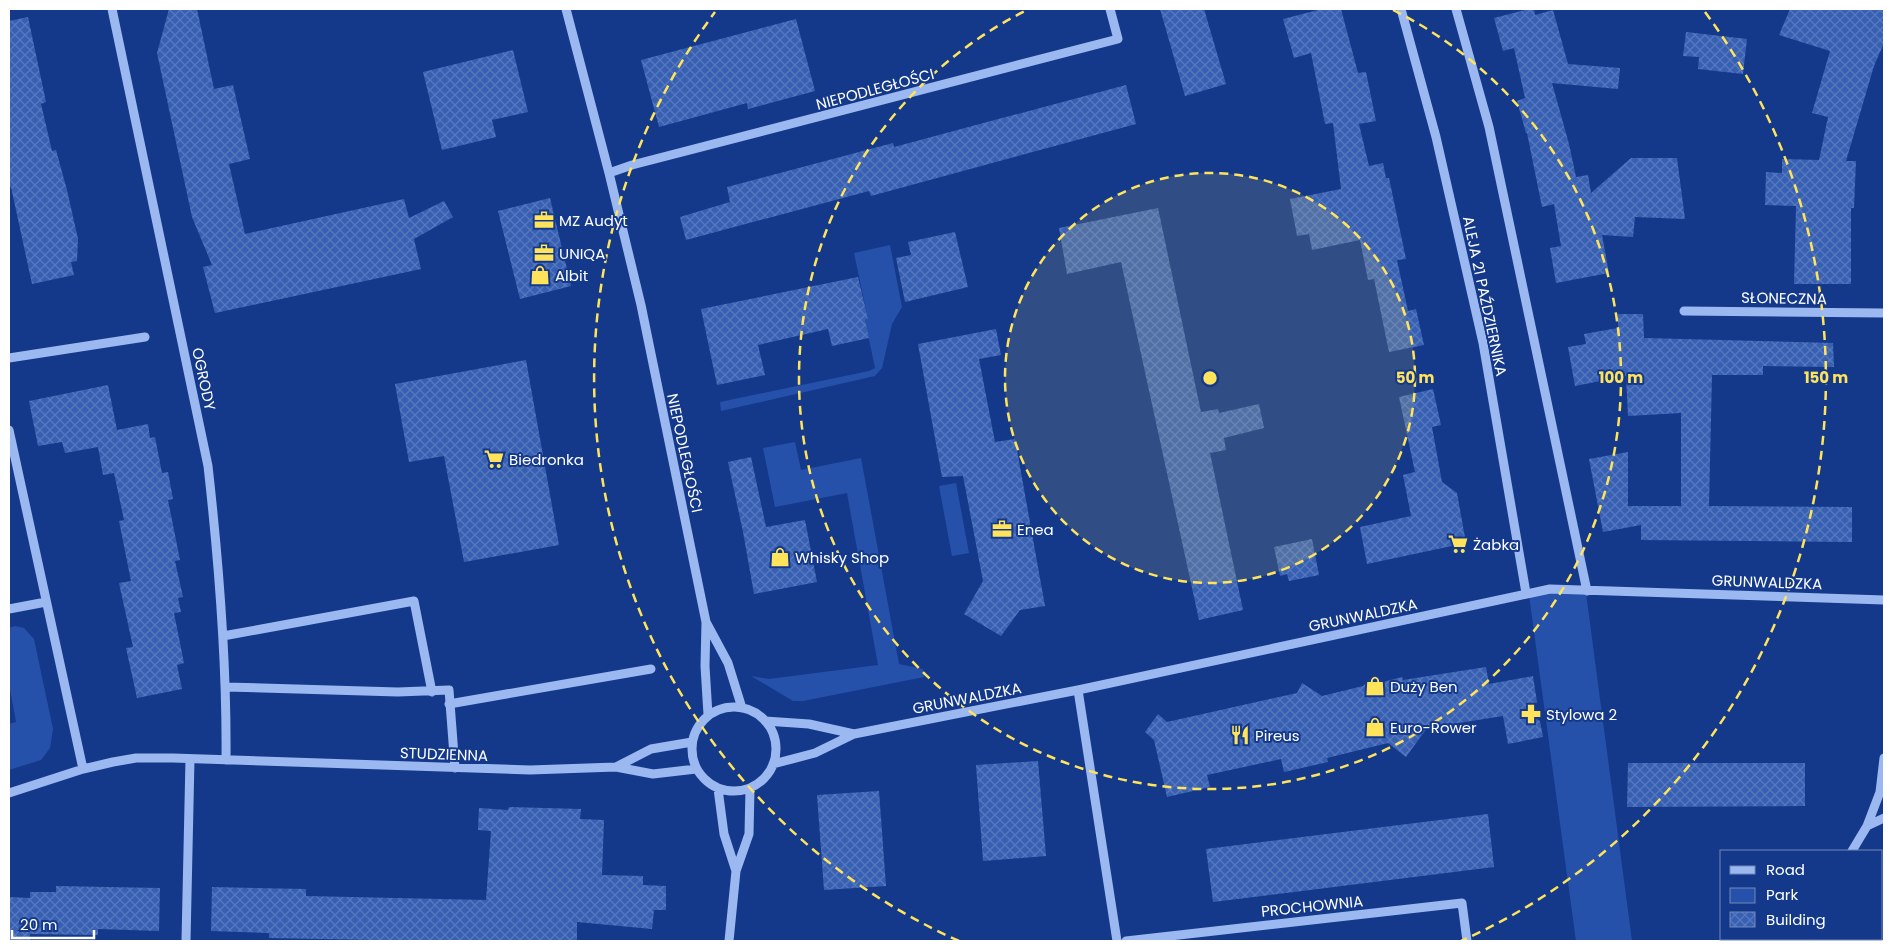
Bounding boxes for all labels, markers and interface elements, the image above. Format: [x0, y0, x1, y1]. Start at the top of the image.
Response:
street label: NIEPODLEGŁOŚCI [814, 63, 936, 115]
office icon: MZ Audyt [533, 209, 555, 231]
place label: MZ Audyt [559, 210, 628, 231]
street label: ALEJA 21 PAŹDZIERNIKA [1458, 214, 1512, 378]
office icon: UNIQA [533, 242, 555, 264]
place label: UNIQA [559, 243, 605, 264]
shop icon: Albit [529, 264, 551, 286]
place label: Albit [555, 265, 588, 286]
street label: SŁONECZNA [1741, 287, 1827, 309]
street label: OGRODY [187, 346, 221, 413]
text: 50 m [1396, 367, 1434, 388]
text: 100 m [1599, 367, 1643, 388]
text: 150 m [1804, 367, 1848, 388]
centre of rings [1201, 369, 1219, 387]
street label: NIEPODLEGŁOŚCI [662, 392, 708, 514]
supermarket icon: Biedronka [483, 448, 505, 470]
place label: Biedronka [509, 449, 584, 470]
office icon: Enea [991, 518, 1013, 540]
place label: Enea [1017, 519, 1054, 540]
supermarket icon: Żabka [1447, 533, 1469, 555]
place label: Żabka [1473, 534, 1519, 555]
shop icon: Whisky Shop [769, 546, 791, 568]
place label: Whisky Shop [795, 547, 889, 568]
street label: GRUNWALDZKA [1711, 570, 1823, 594]
street label: GRUNWALDZKA [1307, 593, 1419, 637]
shop icon: Duży Ben [1364, 675, 1386, 697]
place label: Duży Ben [1390, 676, 1458, 697]
street label: GRUNWALDZKA [911, 677, 1023, 719]
pharmacy icon: Stylowa 2 [1520, 703, 1542, 725]
place label: Stylowa 2 [1546, 704, 1617, 725]
shop icon: Euro-Rower [1364, 716, 1386, 738]
place label: Euro-Rower [1390, 717, 1477, 738]
restaurant icon: Pireus [1229, 724, 1251, 746]
place label: Pireus [1255, 725, 1300, 746]
street label: STUDZIENNA [399, 742, 489, 766]
legend [1720, 850, 1883, 940]
text: Road [1766, 859, 1805, 880]
text: Park [1766, 884, 1798, 905]
street label: PROCHOWNIA [1260, 890, 1364, 922]
scale bar [12, 908, 95, 940]
text: Building [1766, 909, 1826, 930]
text: 20 m [20, 914, 58, 935]

